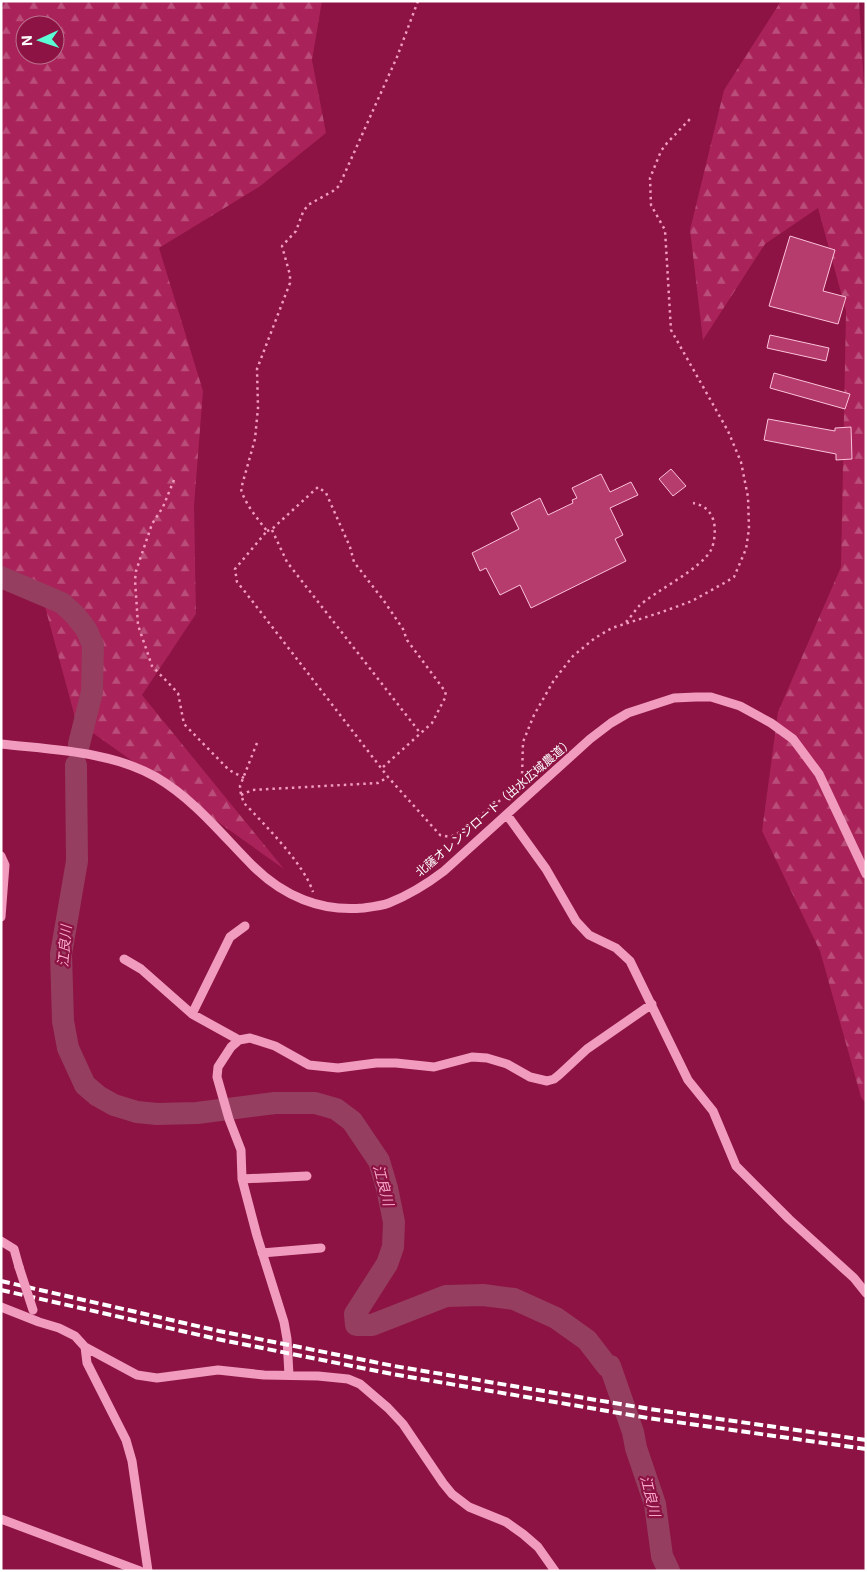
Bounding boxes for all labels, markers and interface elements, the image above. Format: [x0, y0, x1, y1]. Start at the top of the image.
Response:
north arrow [15, 15, 65, 65]
text: N [18, 35, 35, 46]
street label: 北薩オレンジロード（出水広域農道） [412, 734, 576, 880]
water label: 江良川 [54, 922, 74, 968]
water label: 江良川 [370, 1163, 398, 1209]
water label: 江良川 [638, 1474, 665, 1520]

